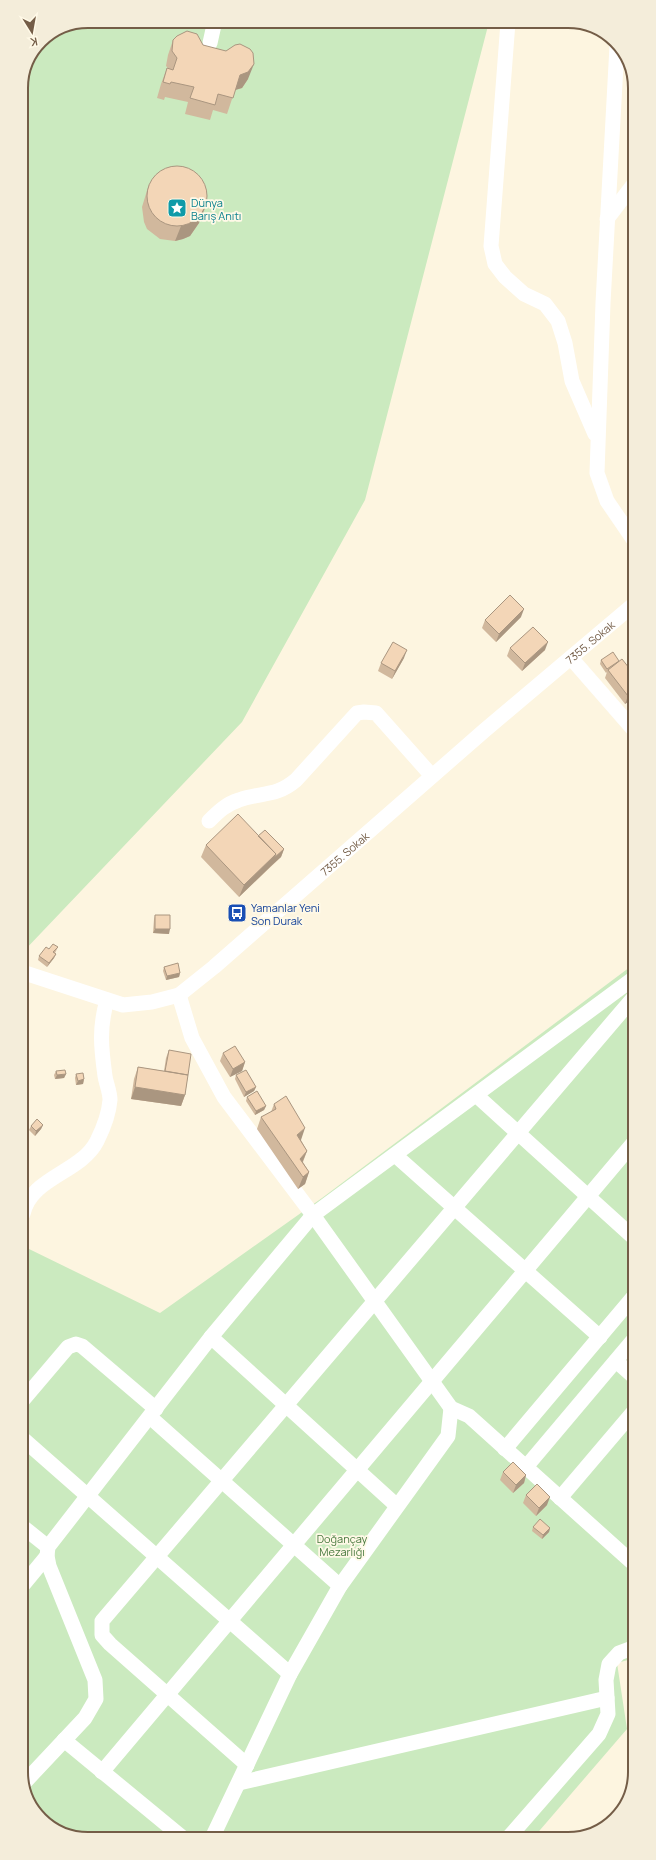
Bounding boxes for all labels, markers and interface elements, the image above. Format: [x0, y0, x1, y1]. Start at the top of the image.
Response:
north arrow [12, 12, 52, 52]
text: K [28, 34, 39, 51]
place label: Dünya Barış Anıtı [191, 195, 241, 223]
place icon: Dünya Barış Anıtı [166, 197, 188, 219]
street label: 7355. Sokak [562, 616, 618, 667]
street label: 7355. Sokak [317, 828, 372, 878]
place label: Yamanlar Yeni Son Durak [251, 900, 320, 928]
bus stop icon: Yamanlar Yeni Son Durak [226, 902, 248, 924]
park label: Doğançay Mezarlığı [317, 1531, 368, 1559]

